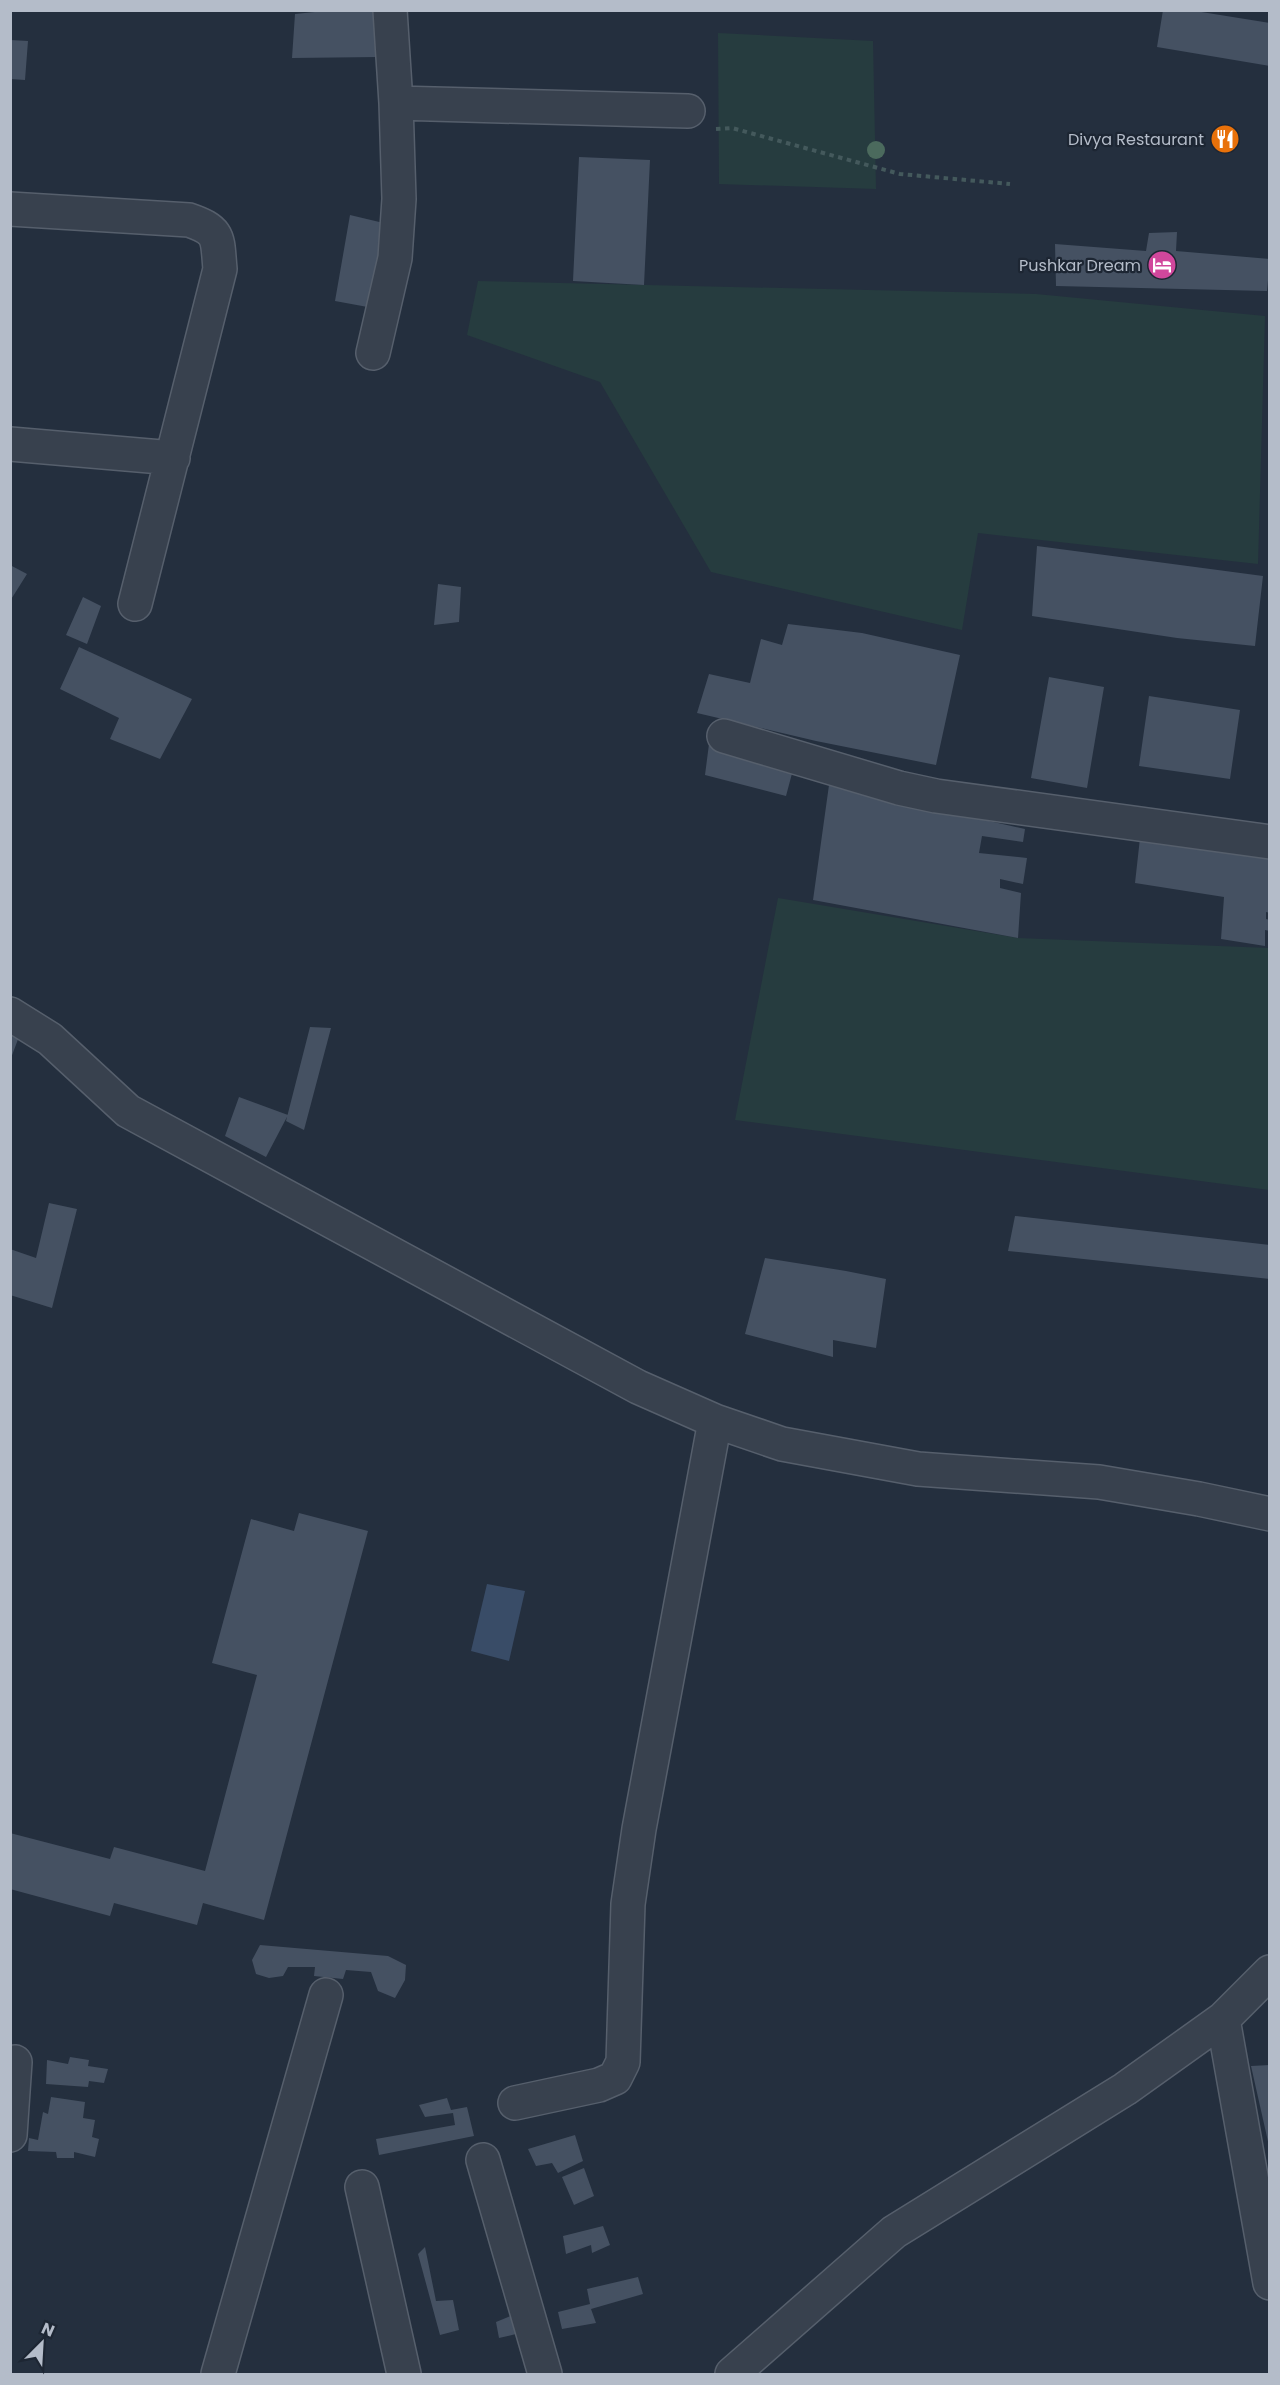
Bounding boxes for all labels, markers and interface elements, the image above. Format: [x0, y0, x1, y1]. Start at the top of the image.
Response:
restaurant icon: Divya Restaurant [1209, 123, 1241, 155]
place label: Divya Restaurant [1068, 128, 1204, 151]
hotel icon: Pushkar Dream [1146, 249, 1178, 281]
place label: Pushkar Dream [1019, 254, 1141, 277]
north arrow [12, 2313, 72, 2373]
text: N [38, 2317, 58, 2343]

